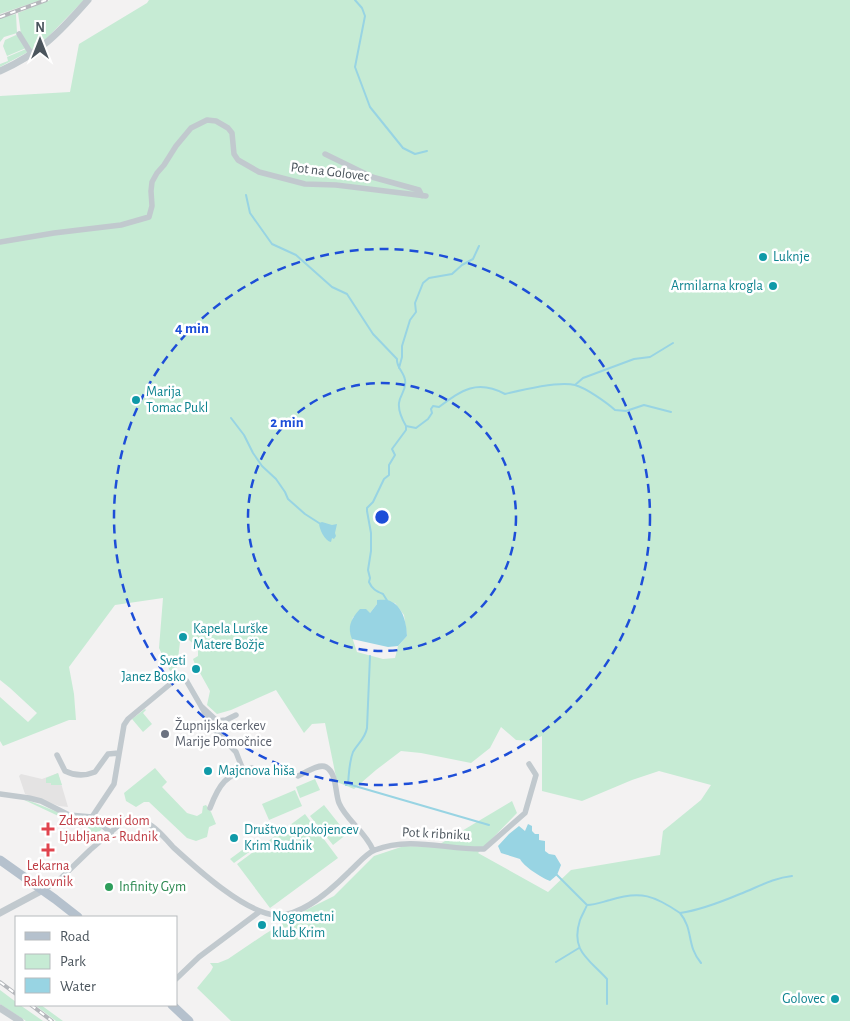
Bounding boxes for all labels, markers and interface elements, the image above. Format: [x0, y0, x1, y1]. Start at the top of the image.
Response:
north arrow [15, 15, 65, 65]
text: N [35, 21, 45, 35]
street label: Pot na Golovec [290, 160, 371, 184]
place label: Luknje [773, 250, 810, 264]
marker: Luknje [757, 251, 769, 263]
place label: Armilarna krogla [671, 279, 764, 293]
marker: Armilarna krogla [767, 280, 779, 292]
text: 4 min [175, 321, 209, 336]
place label: Marija Tomac Pukl [146, 385, 208, 415]
marker: Marija Tomac Pukl [130, 394, 142, 406]
text: 2 min [270, 415, 304, 430]
centre of rings [373, 508, 391, 526]
place label: Kapela Lurške Matere Božje [193, 622, 268, 652]
marker: Kapela Lurške Matere Božje [177, 631, 189, 643]
place label: Sveti Janez Bosko [121, 654, 186, 684]
marker: Sveti Janez Bosko [190, 663, 202, 675]
place label: Župnijska cerkev Marije Pomočnice [175, 717, 272, 749]
marker: Župnijska cerkev Marije Pomočnice [159, 728, 171, 740]
place label: Majcnova hiša [218, 764, 296, 778]
marker: Majcnova hiša [202, 765, 214, 777]
place label: Zdravstveni dom Ljubljana - Rudnik [59, 814, 158, 844]
marker: Zdravstveni dom Ljubljana - Rudnik [41, 822, 55, 836]
place label: Društvo upokojencev Krim Rudnik [244, 823, 359, 853]
street label: Pot k ribniku [402, 825, 470, 843]
marker: Društvo upokojencev Krim Rudnik [228, 832, 240, 844]
marker: Lekarna Rakovnik [42, 844, 54, 856]
place label: Lekarna Rakovnik [23, 859, 73, 889]
place label: Infinity Gym [119, 880, 186, 894]
marker: Infinity Gym [103, 881, 115, 893]
place label: Nogometni klub Krim [272, 910, 334, 940]
legend [15, 916, 178, 1006]
marker: Nogometni klub Krim [256, 919, 268, 931]
text: Road [60, 929, 90, 944]
text: Park [60, 954, 86, 969]
text: Water [60, 979, 96, 994]
place label: Golovec [782, 992, 826, 1006]
marker: Golovec [829, 993, 841, 1005]

